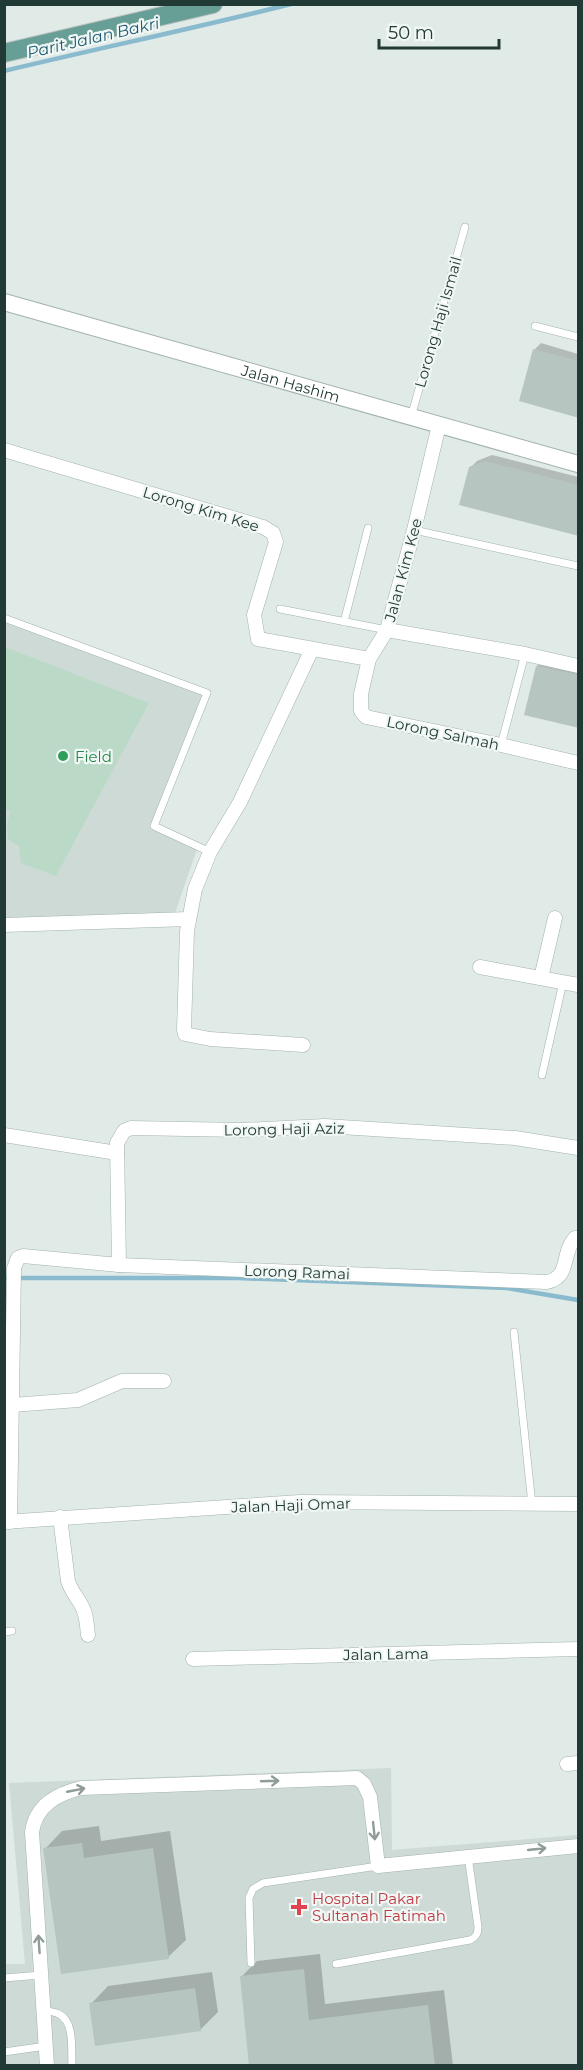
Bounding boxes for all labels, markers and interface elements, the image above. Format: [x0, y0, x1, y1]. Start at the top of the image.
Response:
scale bar [379, 12, 499, 50]
water label: Parit Jalan Bakri [25, 13, 162, 62]
text: 50 m [388, 22, 434, 44]
street label: Lorong Haji Ismail [410, 254, 466, 390]
street label: Jalan Hashim [238, 360, 342, 406]
street label: Lorong Kim Kee [141, 482, 261, 536]
street label: Jalan Kim Kee [380, 516, 426, 625]
street label: Lorong Salmah [385, 712, 501, 754]
place label: Field [75, 747, 112, 766]
marker: Field [56, 749, 70, 763]
street label: Lorong Haji Aziz [223, 1118, 345, 1140]
street label: Lorong Ramai [244, 1261, 350, 1283]
street label: Jalan Haji Omar [230, 1493, 351, 1517]
street label: Jalan Lama [342, 1644, 429, 1664]
one-way arrow [260, 1775, 280, 1787]
one-way arrow [66, 1784, 85, 1795]
one-way arrow [369, 1821, 380, 1841]
one-way arrow [527, 1843, 546, 1854]
place label: Hospital Pakar Sultanah Fatimah [312, 1889, 446, 1925]
marker: Hospital Pakar Sultanah Fatimah [290, 1898, 308, 1916]
one-way arrow [34, 1935, 45, 1955]

